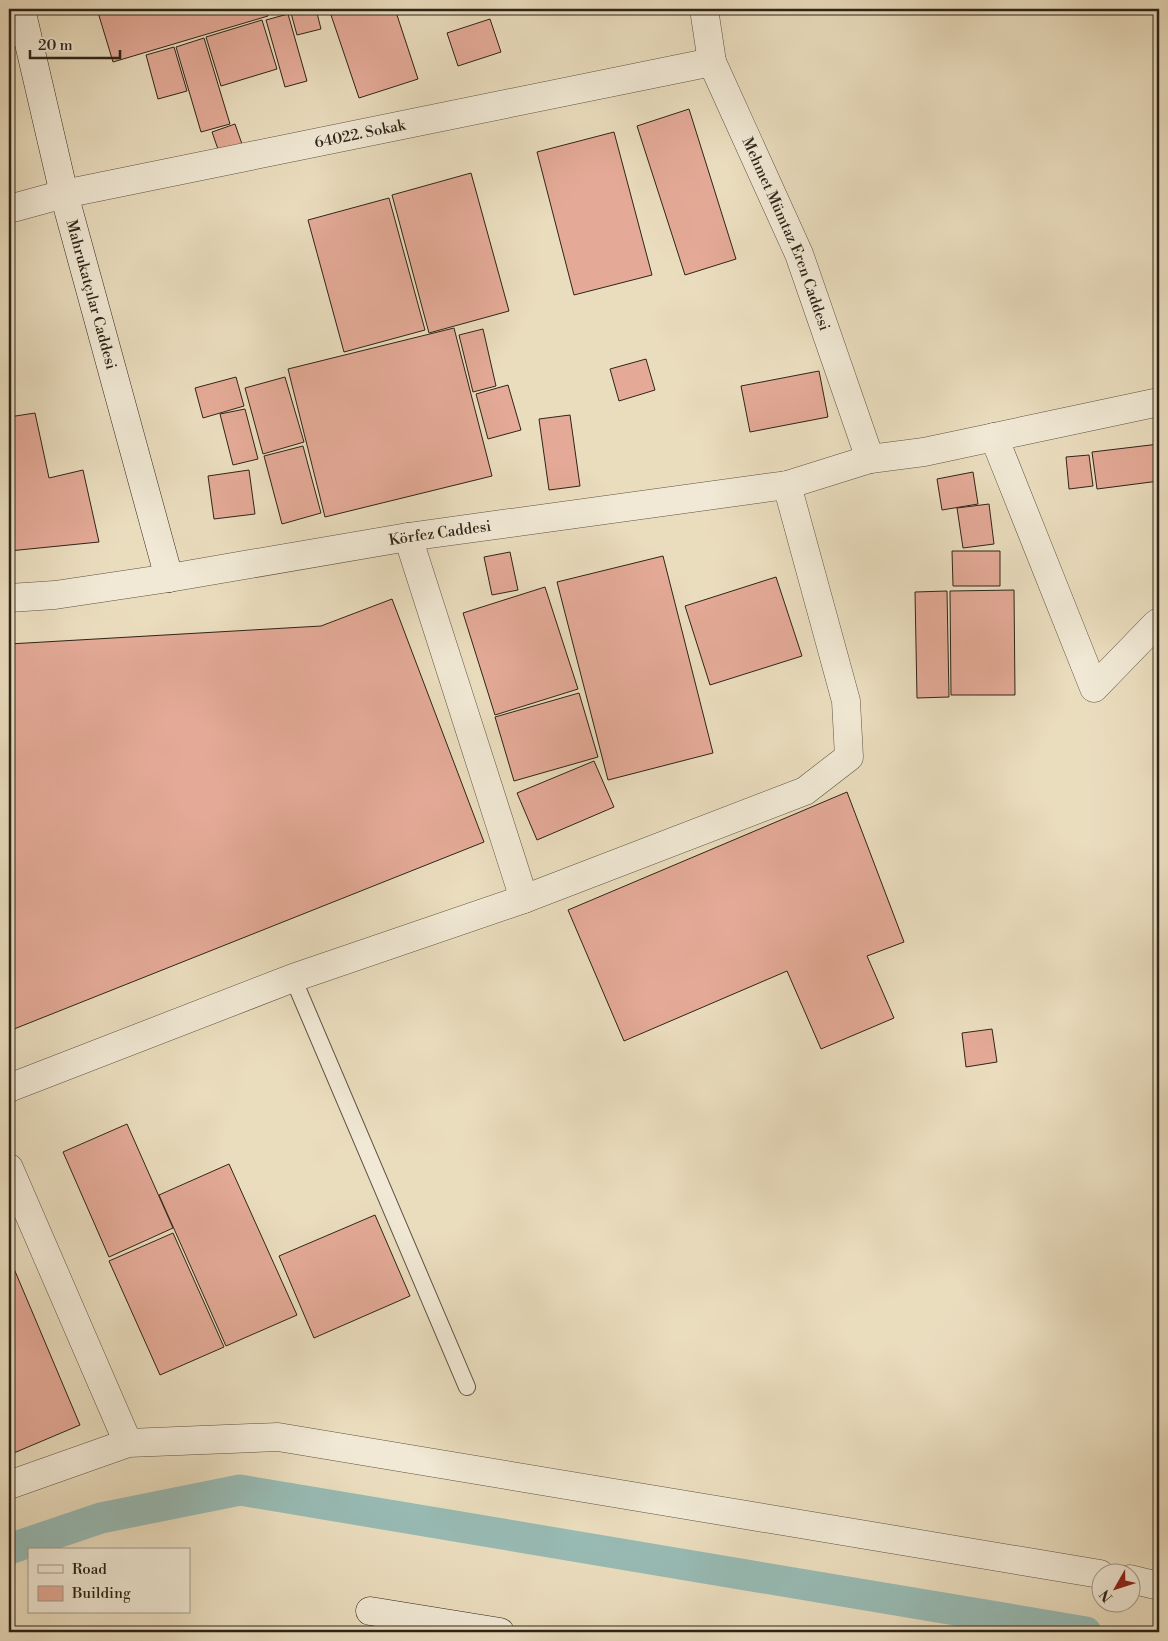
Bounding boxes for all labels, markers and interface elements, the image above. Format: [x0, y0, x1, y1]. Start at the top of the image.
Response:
scale bar [30, 28, 120, 60]
text: 20 m [38, 36, 73, 55]
street label: 64022. Sokak [313, 115, 408, 153]
street label: Mehmet Mümtaz Eren Caddesi [737, 134, 834, 333]
street label: Mahrukatçılar Caddesi [61, 217, 121, 372]
street label: Körfez Caddesi [387, 517, 492, 550]
legend [28, 1548, 190, 1614]
text: Road [72, 1560, 107, 1579]
north arrow [1090, 1564, 1140, 1614]
text: Building [71, 1584, 131, 1603]
text: N [1096, 1586, 1117, 1606]

